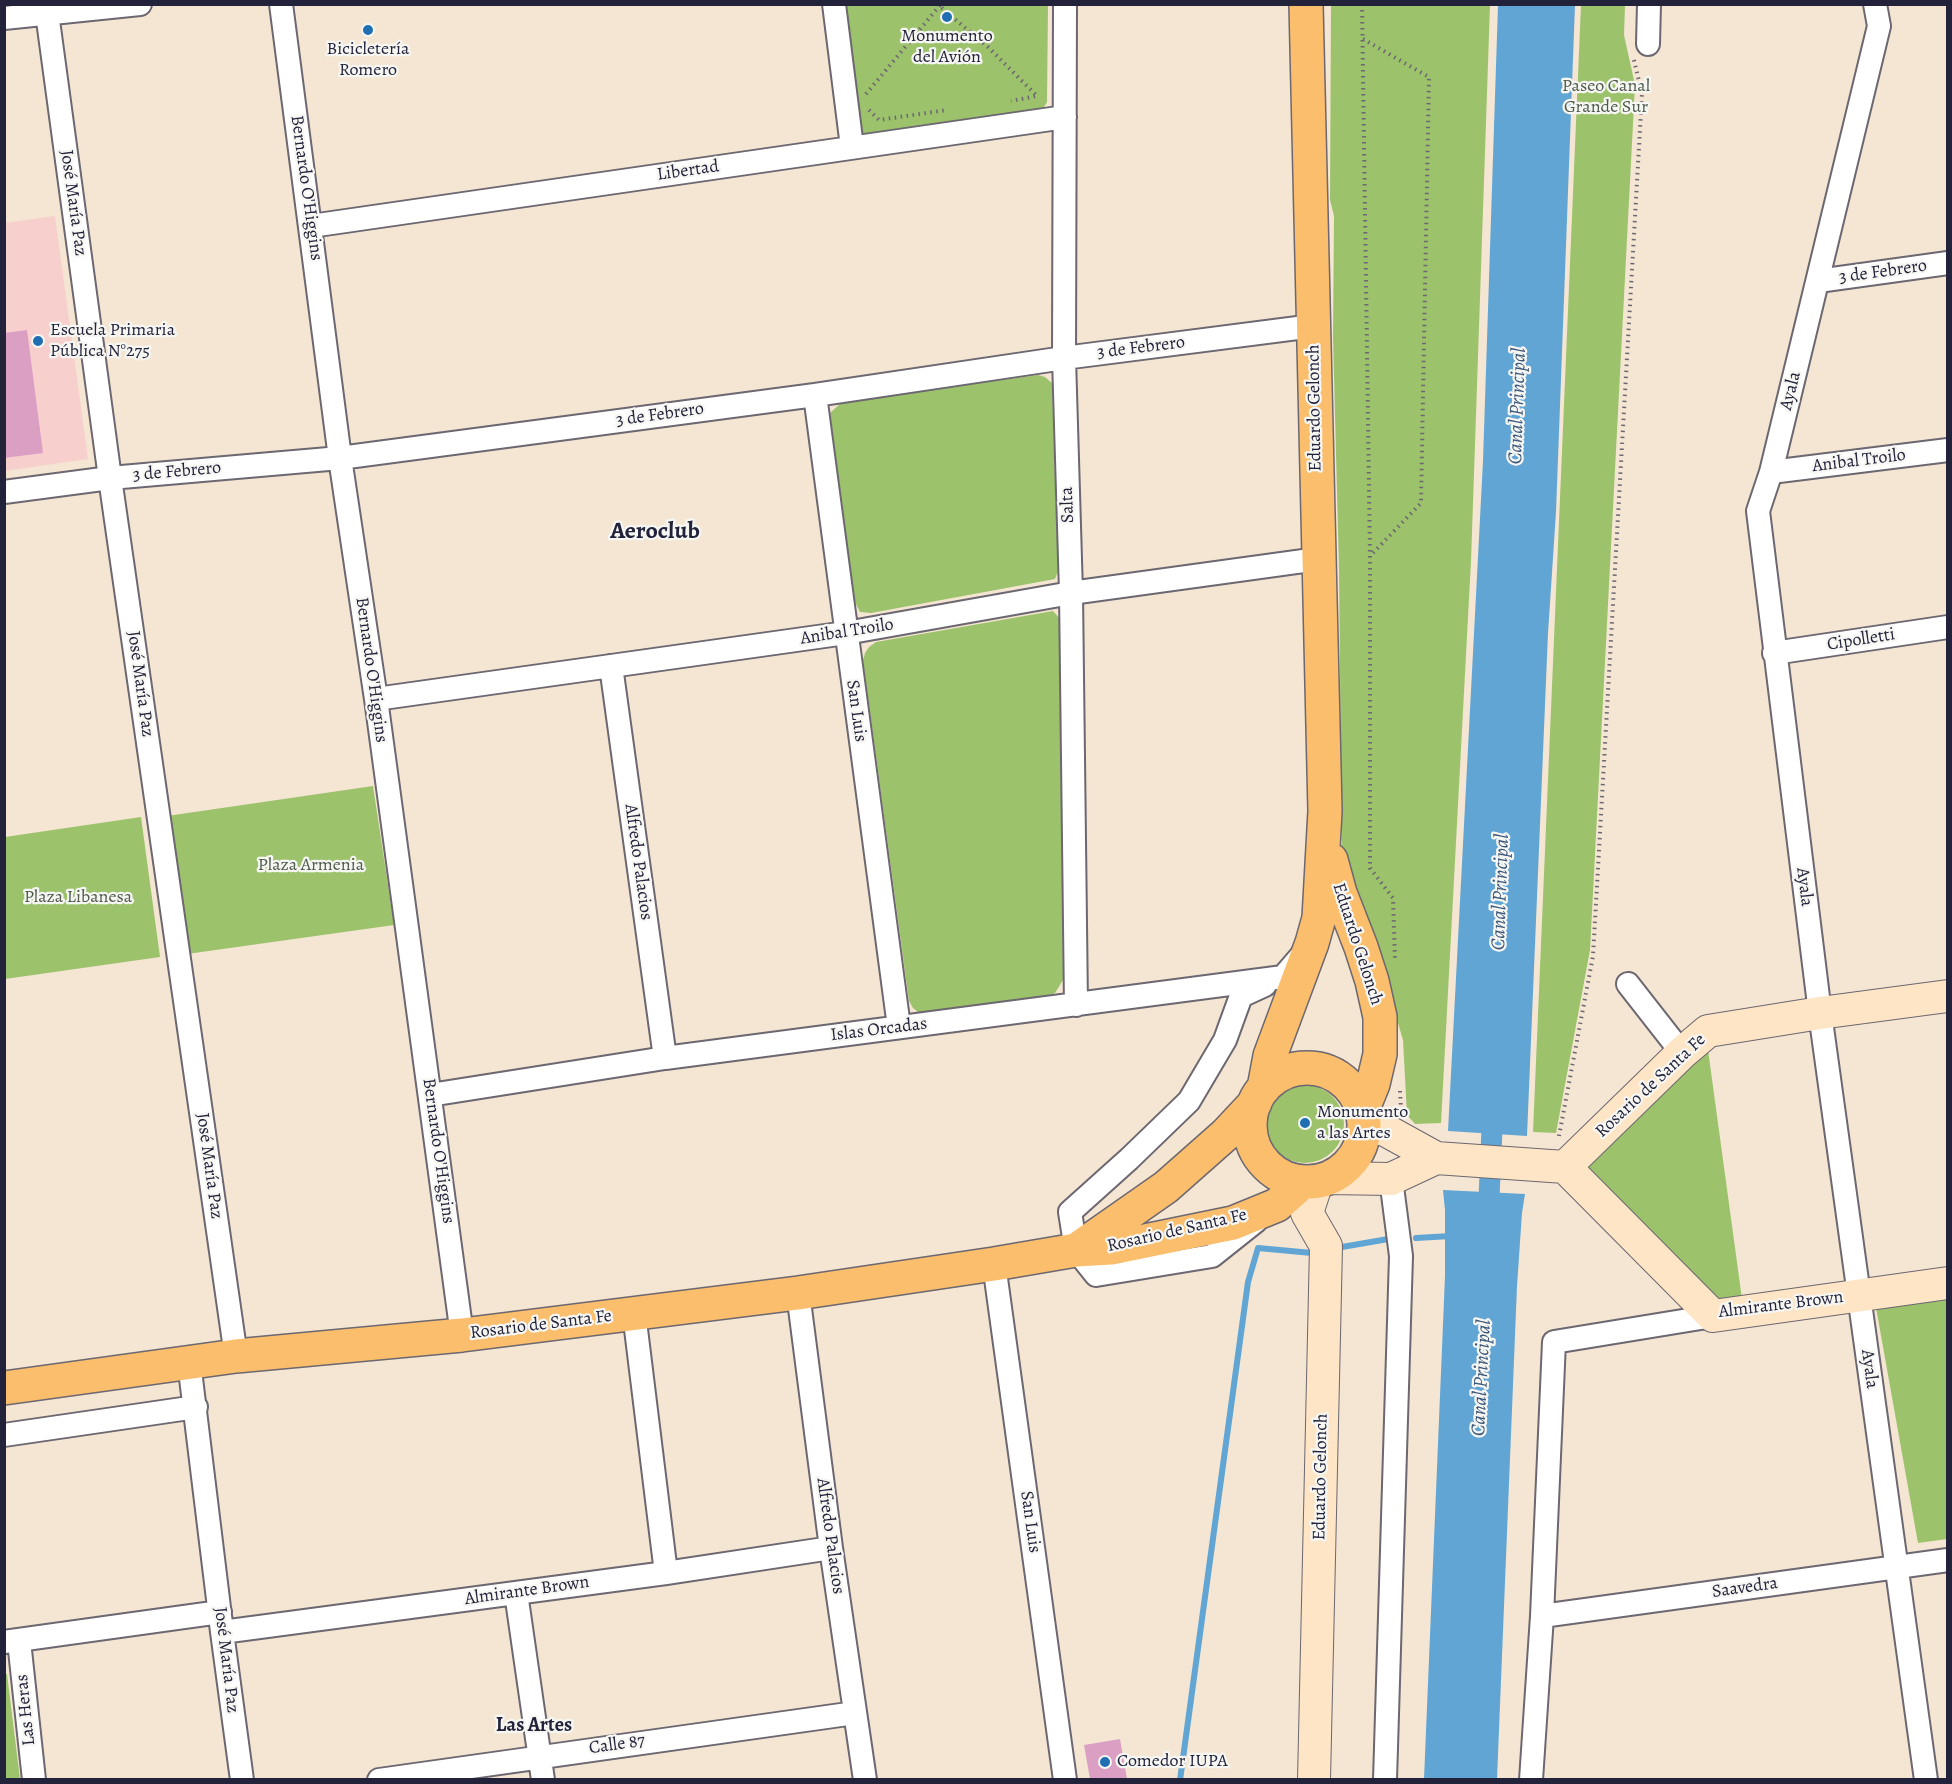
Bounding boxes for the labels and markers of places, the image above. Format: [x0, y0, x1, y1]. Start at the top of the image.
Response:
marker: Monumento del Avión [940, 10, 954, 24]
marker: Bicicletería Romero [361, 23, 375, 37]
place label: Monumento del Avión [901, 26, 993, 68]
place label: Bicicletería Romero [327, 39, 409, 82]
place label: Escuela Primaria Pública N°275 [50, 320, 175, 362]
marker: Escuela Primaria Pública N°275 [31, 334, 45, 348]
place label: Monumento a las Artes [1317, 1102, 1408, 1144]
marker: Monumento a las Artes [1298, 1116, 1312, 1130]
place label: Comedor IUPA [1117, 1751, 1228, 1773]
marker: Comedor IUPA [1098, 1755, 1112, 1769]

